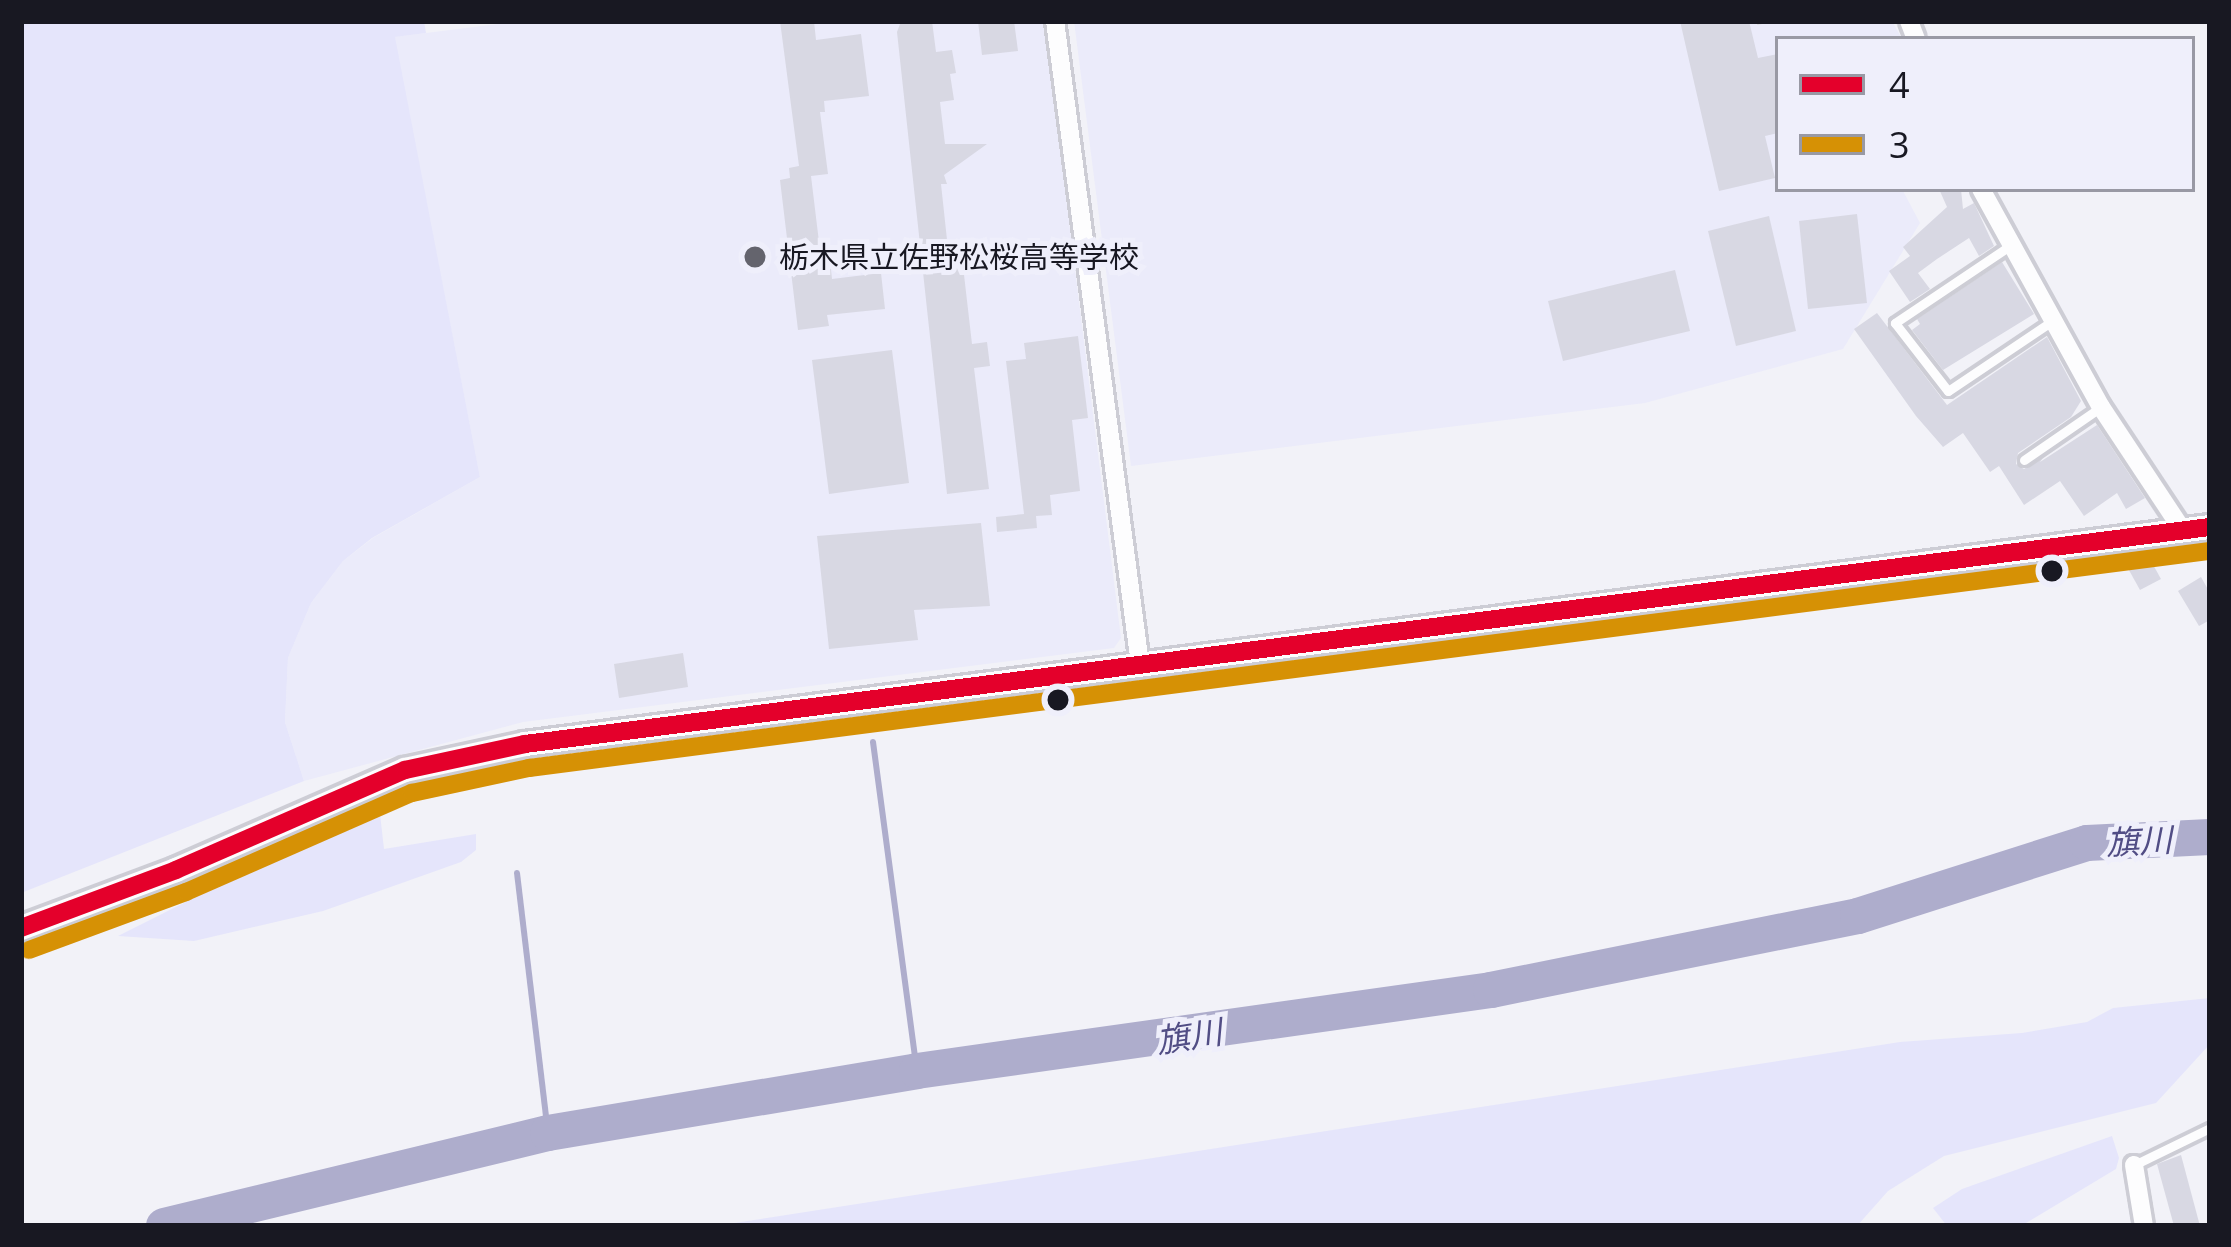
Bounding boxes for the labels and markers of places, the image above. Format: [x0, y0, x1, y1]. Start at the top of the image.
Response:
place label: 栃木県立佐野松桜高等学校 [779, 239, 1139, 275]
marker: 栃木県立佐野松桜高等学校 [742, 244, 768, 270]
unlabelled marker [2041, 560, 2063, 582]
unlabelled marker [1047, 689, 1069, 711]

